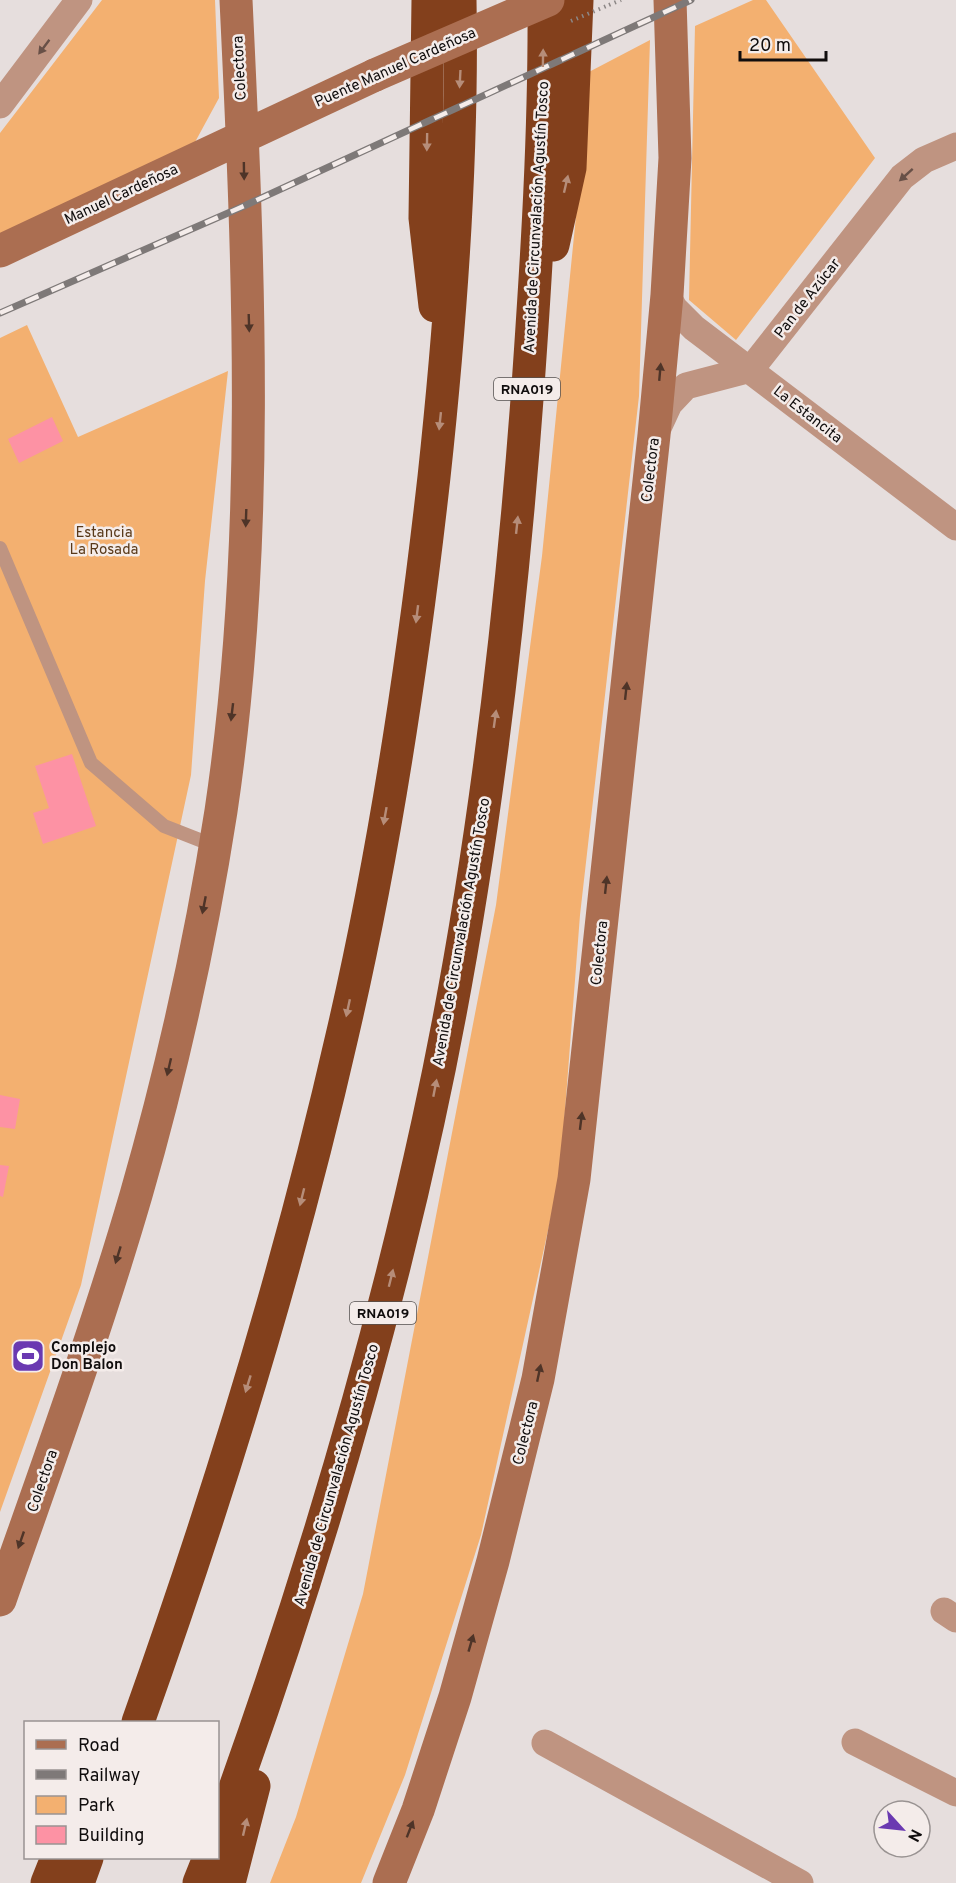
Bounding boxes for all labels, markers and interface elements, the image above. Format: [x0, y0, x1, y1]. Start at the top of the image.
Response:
street label: Puente Manuel Cardeñosa [312, 24, 479, 113]
scale bar [740, 24, 826, 62]
street label: Colectora [229, 35, 252, 101]
text: 20 m [749, 35, 791, 58]
one-way arrow [38, 38, 50, 54]
one-way arrow [539, 48, 548, 67]
one-way arrow [455, 70, 465, 89]
street label: Avenida de Circunvalación Agustín Tosco [521, 81, 554, 353]
one-way arrow [422, 133, 432, 152]
street label: Manuel Cardeñosa [62, 161, 182, 230]
one-way arrow [239, 162, 249, 181]
one-way arrow [899, 168, 914, 181]
one-way arrow [562, 175, 572, 193]
street label: Pan de Azúcar [771, 255, 845, 343]
one-way arrow [244, 313, 254, 332]
one-way arrow [655, 362, 665, 381]
road number: RNA019 [494, 378, 560, 400]
street label: La Estancita [769, 382, 845, 448]
one-way arrow [435, 411, 445, 430]
street label: Colectora [638, 437, 665, 504]
one-way arrow [242, 508, 251, 527]
one-way arrow [512, 515, 522, 534]
park label: Estancia La Rosada [70, 524, 138, 560]
one-way arrow [412, 605, 422, 624]
one-way arrow [622, 682, 631, 701]
one-way arrow [227, 703, 237, 722]
one-way arrow [490, 709, 500, 728]
street label: Avenida de Circunvalación Agustín Tosco [429, 797, 495, 1068]
one-way arrow [380, 807, 389, 826]
one-way arrow [601, 876, 611, 895]
one-way arrow [199, 896, 208, 915]
street label: Colectora [588, 920, 613, 986]
one-way arrow [343, 998, 352, 1017]
one-way arrow [163, 1058, 173, 1077]
one-way arrow [431, 1078, 440, 1097]
one-way arrow [577, 1111, 586, 1130]
one-way arrow [296, 1188, 306, 1206]
one-way arrow [113, 1247, 122, 1265]
one-way arrow [387, 1269, 397, 1287]
road number: RNA019 [350, 1302, 416, 1324]
sports icon: Complejo Don Balon [10, 1338, 46, 1374]
place label: Complejo Don Balon [51, 1339, 123, 1375]
street label: Avenida de Circunvalación Agustín Tosco [291, 1342, 384, 1609]
one-way arrow [535, 1363, 544, 1382]
one-way arrow [243, 1375, 252, 1393]
street label: Colectora [509, 1400, 544, 1467]
street label: Colectora [24, 1448, 63, 1515]
one-way arrow [16, 1531, 26, 1549]
one-way arrow [467, 1634, 476, 1652]
legend [24, 1721, 219, 1859]
text: Road [78, 1735, 120, 1758]
text: Railway [78, 1765, 140, 1788]
text: Park [78, 1795, 115, 1818]
north arrow [872, 1799, 932, 1859]
one-way arrow [240, 1818, 250, 1836]
one-way arrow [406, 1819, 416, 1837]
text: Building [78, 1825, 144, 1848]
text: N [902, 1825, 925, 1845]

